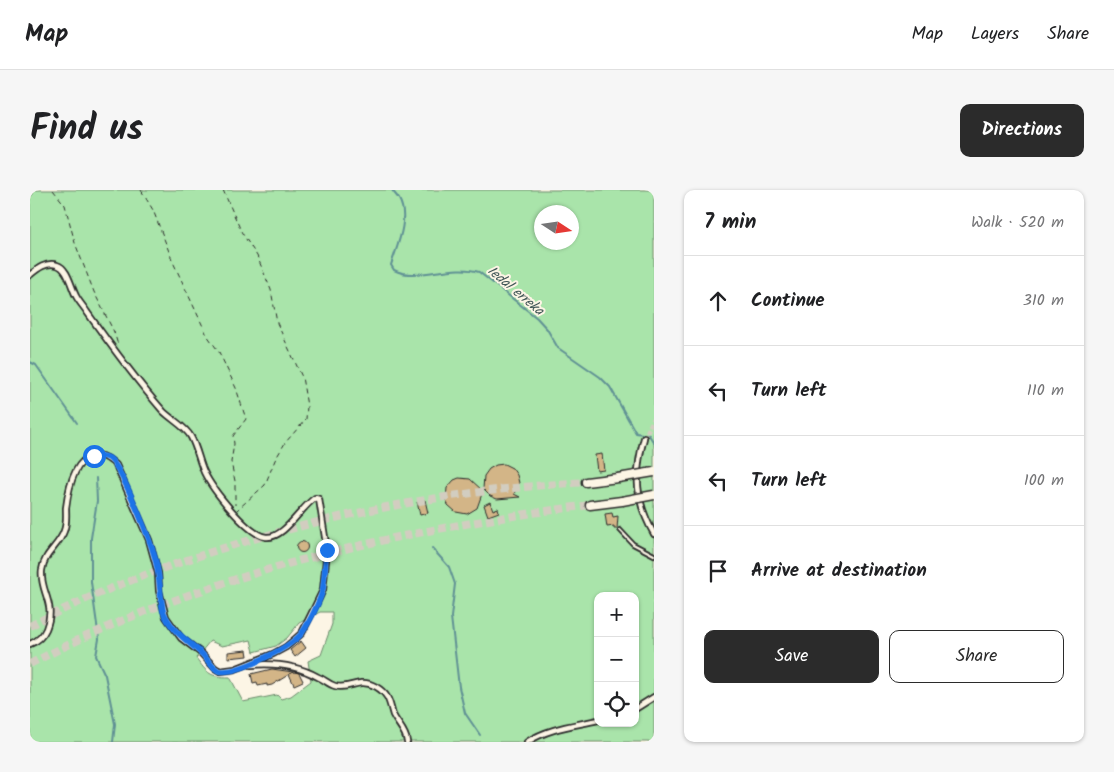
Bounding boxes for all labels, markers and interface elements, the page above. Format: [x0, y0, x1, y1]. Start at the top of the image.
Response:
text: Map [25, 15, 68, 54]
text: Map [912, 20, 943, 49]
text: Layers [971, 20, 1019, 49]
text: Share [1047, 20, 1089, 49]
text: Find us [30, 102, 143, 158]
button: Directions [960, 104, 1084, 157]
north arrow [534, 205, 579, 250]
text: 7 min [704, 206, 756, 239]
text: Walk · 520 m [971, 210, 1064, 235]
water label: Iedal erreka [482, 260, 550, 322]
text: Continue [751, 286, 824, 316]
icon: ahead [704, 287, 732, 315]
text: 310 m [1023, 288, 1064, 313]
text: Turn left [751, 376, 826, 406]
icon: left [704, 377, 732, 405]
text: 110 m [1027, 378, 1064, 403]
route start [83, 445, 106, 468]
text: Turn left [751, 466, 826, 496]
icon: left [704, 467, 732, 495]
text: 100 m [1024, 468, 1064, 493]
route end [316, 539, 339, 562]
text: Arrive at destination [751, 556, 927, 586]
icon: arrive [704, 557, 732, 585]
map controls [594, 592, 639, 727]
button: + [594, 592, 639, 637]
button: Save [704, 630, 879, 683]
button: Share [889, 630, 1064, 683]
button: − [594, 637, 639, 682]
button: locate [594, 682, 639, 727]

